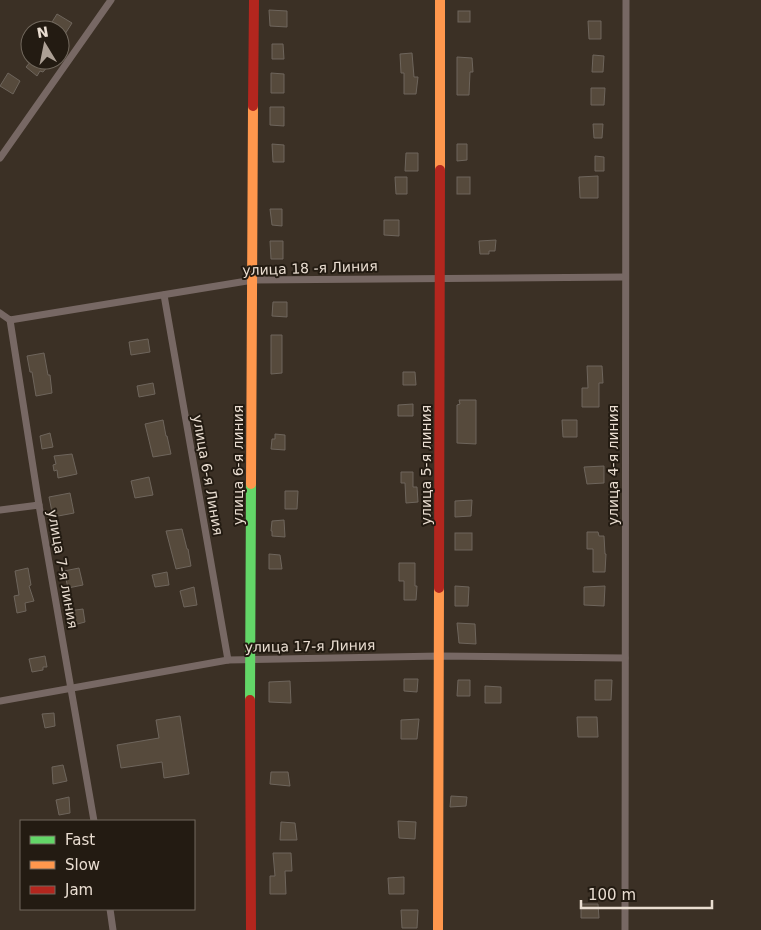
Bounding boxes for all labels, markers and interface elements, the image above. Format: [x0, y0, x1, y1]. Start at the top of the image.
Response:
north arrow [20, 20, 70, 70]
text: N [36, 23, 50, 41]
street label: улица 18 -я Линия [242, 258, 378, 278]
street label: улица 6-я линия [230, 405, 246, 525]
street label: улица 5-я линия [418, 405, 434, 525]
street label: улица 4-я линия [605, 405, 621, 525]
street label: улица 6-я Линия [190, 414, 226, 536]
street label: улица 7-я линия [45, 508, 81, 630]
street label: улица 17-я Линия [244, 637, 376, 655]
legend [20, 820, 195, 910]
text: Fast [65, 831, 95, 849]
text: Slow [65, 856, 100, 874]
scale bar [581, 878, 712, 910]
text: Jam [64, 881, 93, 899]
text: 100 m [588, 886, 636, 904]

